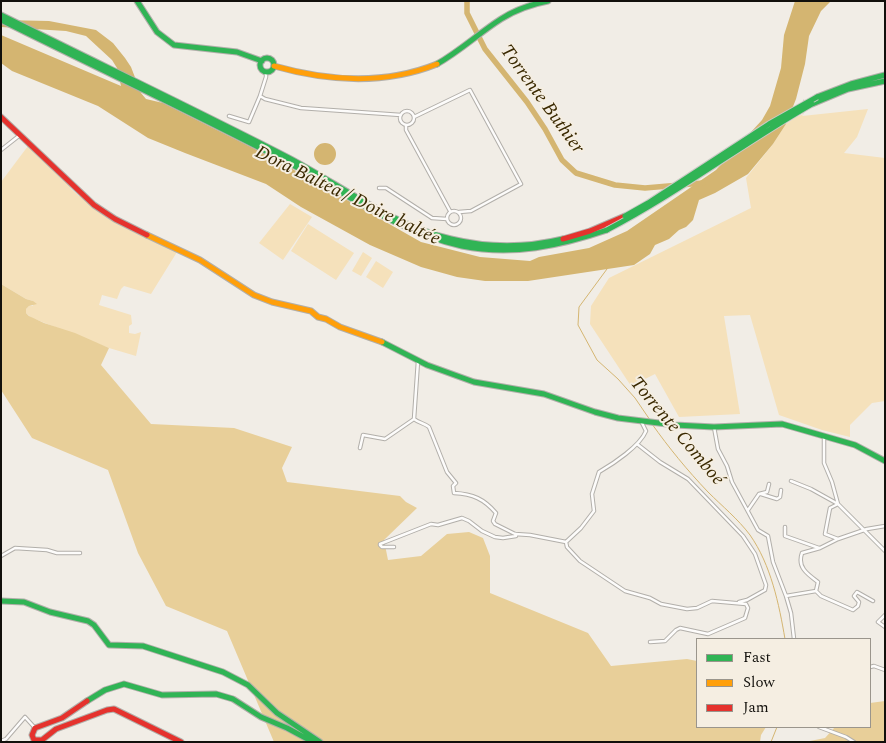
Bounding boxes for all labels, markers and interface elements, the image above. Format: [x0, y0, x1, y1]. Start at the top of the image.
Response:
water label: Torrente Buthier [494, 41, 588, 159]
water label: Dora Baltea / Doire baltée [251, 142, 443, 252]
water label: Torrente Comboé [624, 373, 728, 491]
legend [696, 638, 871, 728]
text: Fast [743, 646, 771, 669]
text: Slow [743, 671, 775, 694]
text: Jam [743, 696, 769, 719]

